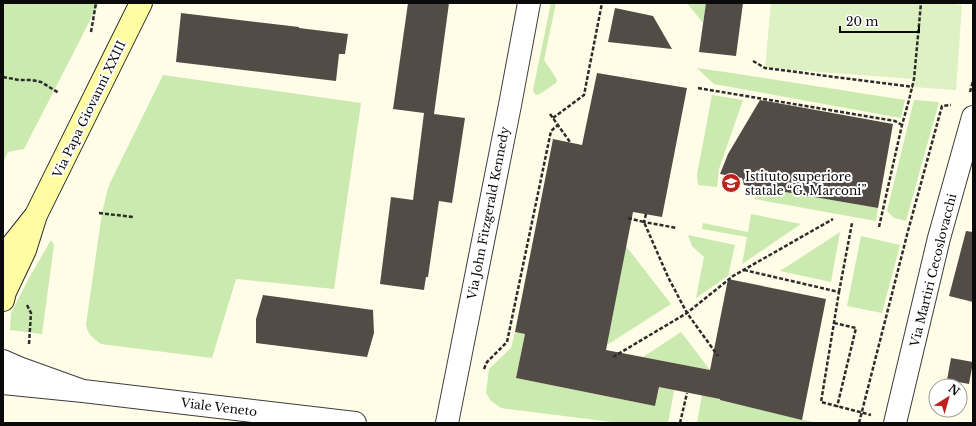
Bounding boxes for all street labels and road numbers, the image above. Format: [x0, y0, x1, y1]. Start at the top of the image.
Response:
street label: Via Papa Giovanni XXIII [49, 38, 129, 181]
street label: Via John Fitzgerald Kennedy [464, 125, 512, 302]
street label: Via Martiri Cecoslovacchi [906, 192, 959, 349]
street label: Viale Veneto [179, 395, 258, 419]

